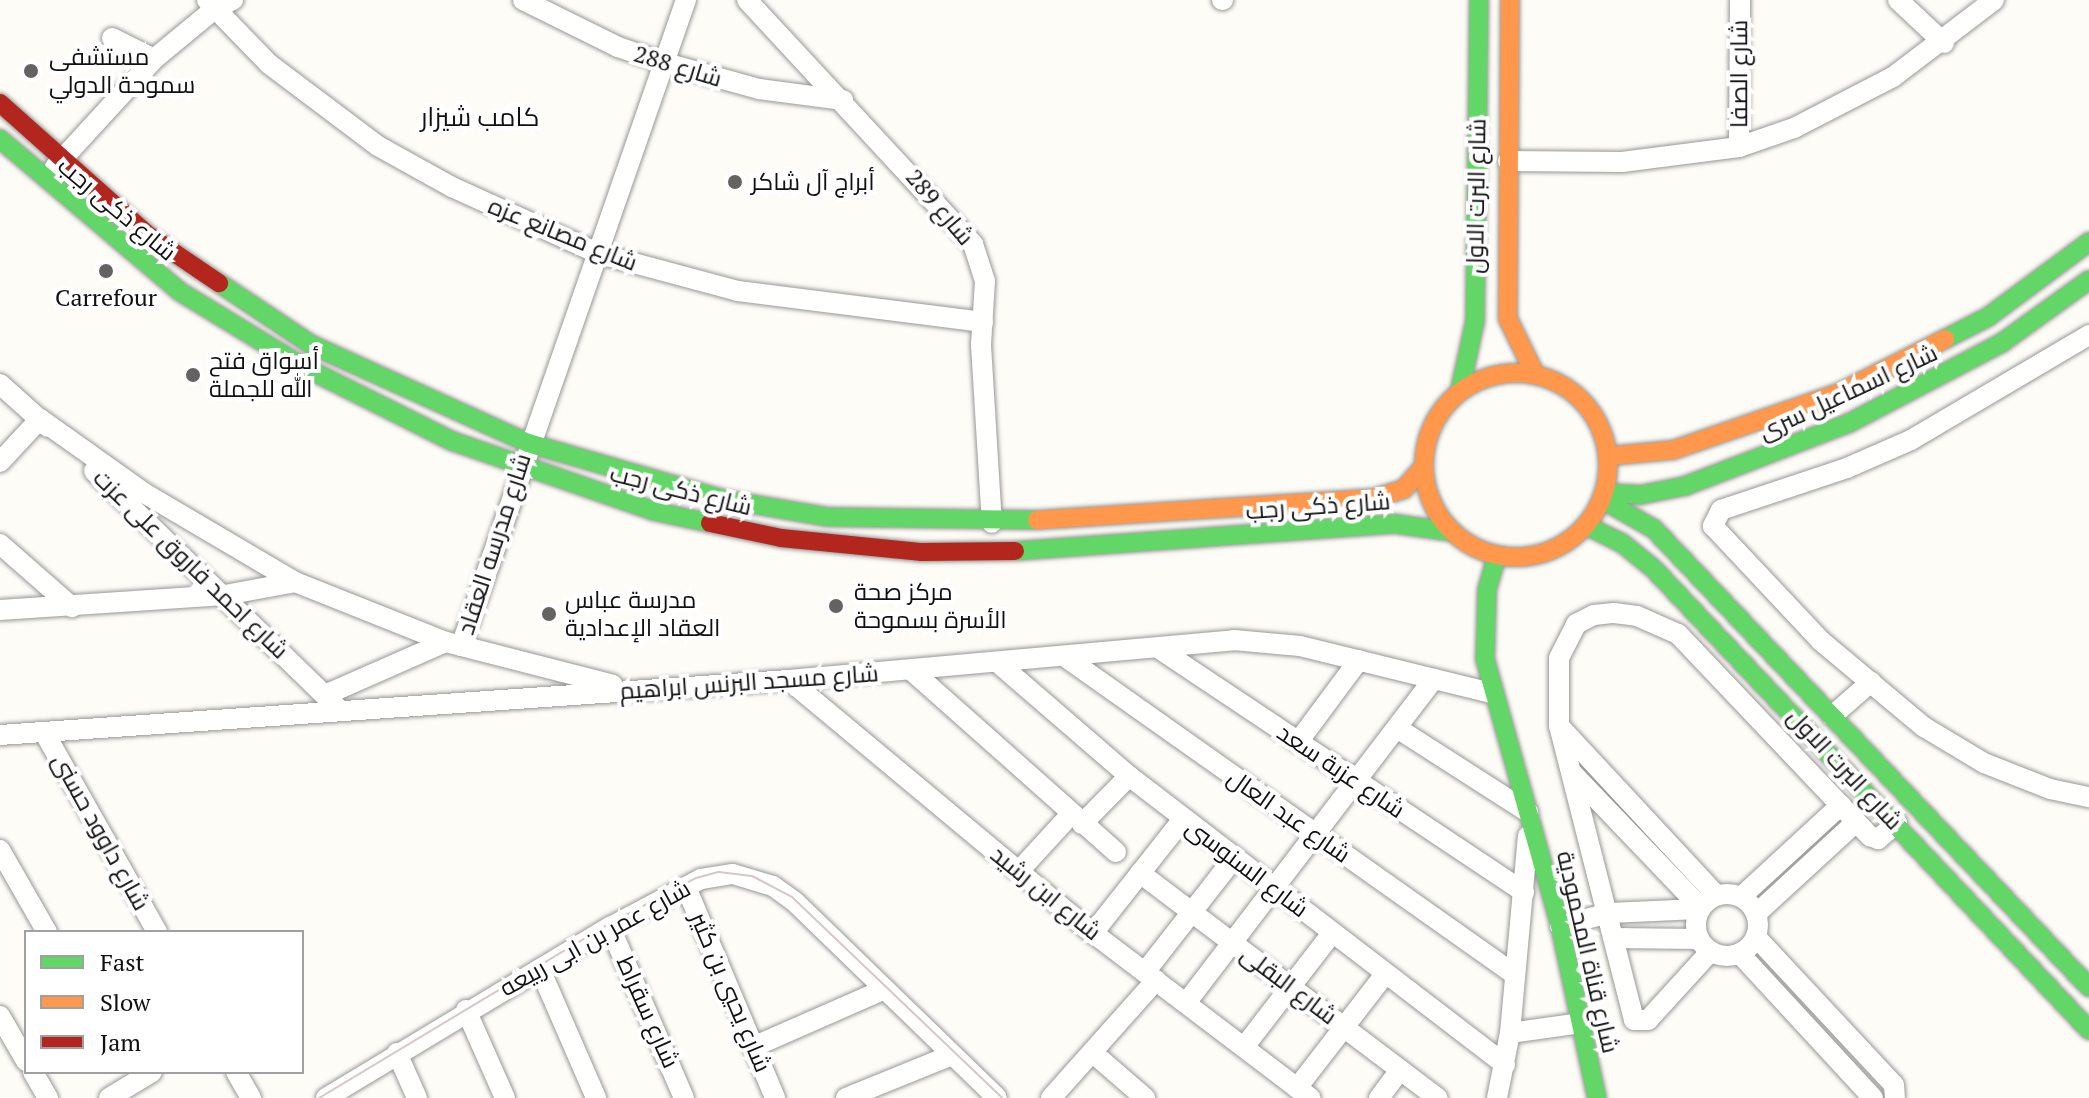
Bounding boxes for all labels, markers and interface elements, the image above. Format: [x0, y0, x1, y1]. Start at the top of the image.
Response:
street label: شارع الصفا [1725, 20, 1753, 128]
street label: شارع 288 [630, 39, 726, 93]
place label: مستشفى سموحة الدولي [49, 43, 195, 99]
marker: مستشفى سموحة الدولي [20, 60, 42, 82]
district label: كامب شيزار [421, 101, 539, 133]
street label: شارع البرت الاول [1460, 118, 1492, 274]
street label: شارع ذكى رجب [52, 151, 182, 267]
street label: شارع 289 [900, 163, 980, 251]
place label: أبراج آل شاكر [751, 168, 875, 196]
marker: أبراج آل شاكر [726, 173, 744, 191]
street label: شارع مصانع عزه [484, 191, 642, 277]
marker: Carrefour [97, 262, 115, 280]
place label: Carrefour [55, 284, 157, 312]
street label: شارع اسماعيل سرى [1754, 338, 1942, 446]
place label: أسواق فتح الله للجملة [209, 347, 319, 403]
marker: أسواق فتح الله للجملة [184, 366, 202, 384]
street label: شارع مدرسه العقاد [451, 450, 537, 638]
street label: شارع ذكى رجب [607, 458, 755, 522]
street label: شارع احمد فاروق على عزت [87, 463, 295, 665]
street label: شارع ذكى رجب [1245, 487, 1391, 525]
place label: مركز صحة الأسرة بسموحة [854, 578, 1007, 634]
place label: مدرسة عباس العقاد الإعدادية [565, 586, 720, 642]
marker: مركز صحة الأسرة بسموحة [825, 595, 847, 617]
marker: مدرسة عباس العقاد الإعدادية [540, 605, 558, 623]
street label: شارع مسجد البرنس ابراهيم [619, 659, 879, 705]
street label: شارع البرت الاول [1781, 702, 1909, 836]
street label: شارع عزبة سعد [1272, 718, 1410, 824]
street label: شارع داوود حسنى [46, 749, 156, 915]
street label: شارع عبد العال [1222, 763, 1356, 869]
street label: شارع السنوسى [1180, 813, 1314, 923]
street label: شارع ابن رشيد [985, 840, 1107, 946]
street label: شارع قناة المحمودية [1551, 848, 1625, 1056]
street label: شارع عمر بن ابى ربيعه [495, 874, 695, 1002]
street label: شارع يحيي بن كثير [684, 908, 778, 1076]
legend [24, 930, 304, 1074]
street label: شارع البقلى [1235, 939, 1343, 1031]
text: Fast [100, 946, 144, 978]
street label: شارع سقراط [611, 952, 685, 1072]
text: Slow [100, 986, 151, 1018]
text: Jam [100, 1026, 141, 1058]

